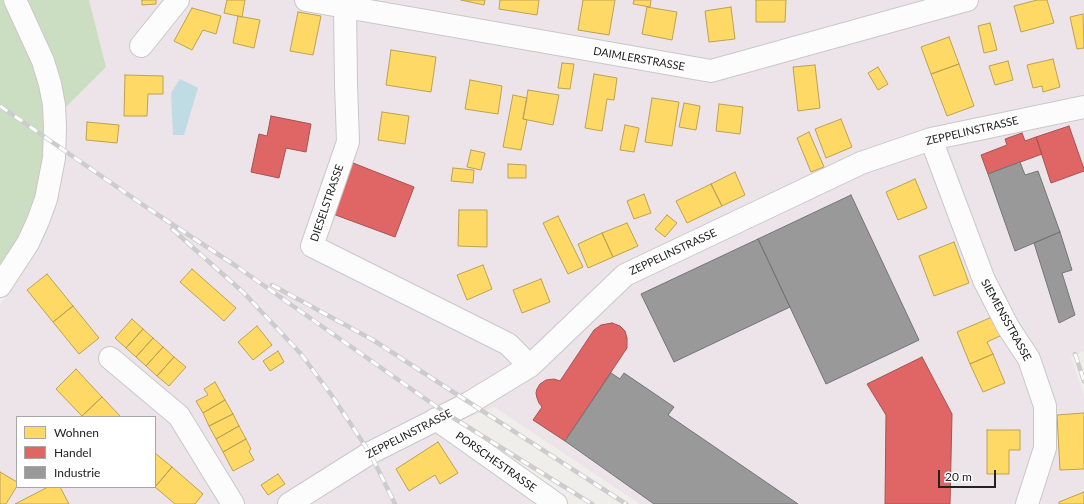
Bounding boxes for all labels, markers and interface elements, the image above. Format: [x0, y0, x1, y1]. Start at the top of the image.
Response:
street label: DAIMLERSTRASSE [592, 44, 686, 74]
street label: ZEPPELINSTRASSE [924, 114, 1020, 148]
street label: DIESELSTRASSE [308, 163, 346, 243]
street label: ZEPPELINSTRASSE [627, 226, 719, 278]
street label: SIEMENSSTRASSE [978, 277, 1034, 363]
street label: ZEPPELINSTRASSE [364, 407, 454, 461]
legend [16, 416, 156, 488]
text: Wohnen [54, 425, 99, 440]
street label: PORSCHESTRASSE [453, 429, 539, 495]
text: Handel [54, 445, 92, 460]
scale bar [940, 462, 998, 488]
text: Industrie [54, 465, 100, 480]
text: 20 m [945, 469, 972, 484]

